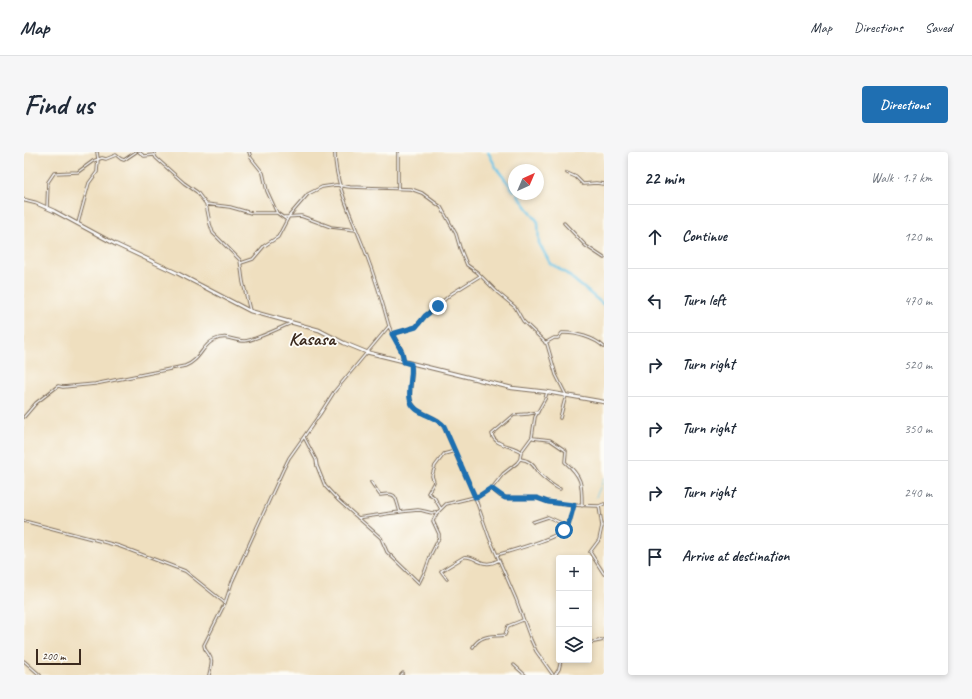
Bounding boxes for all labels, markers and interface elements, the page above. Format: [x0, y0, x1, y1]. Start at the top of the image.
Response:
text: Map [20, 16, 50, 40]
text: Map [811, 19, 832, 36]
text: Directions [854, 19, 903, 36]
text: Saved [925, 19, 952, 36]
button: Directions [862, 86, 948, 123]
text: Find us [24, 87, 94, 122]
north arrow [508, 164, 544, 200]
text: 22 min [644, 168, 684, 189]
text: Walk · 1.7 km [871, 170, 932, 186]
icon: ahead [644, 226, 666, 248]
text: Continue [682, 227, 727, 246]
text: 120 m [904, 229, 932, 245]
icon: left [644, 290, 666, 312]
text: Turn left [682, 291, 725, 310]
text: 470 m [904, 293, 932, 309]
route end [429, 297, 447, 315]
district label: Kasasa [289, 327, 337, 351]
icon: right [644, 354, 666, 376]
text: Turn right [682, 355, 735, 374]
text: 520 m [904, 357, 932, 373]
icon: right [644, 418, 666, 440]
text: Turn right [682, 419, 735, 438]
text: 350 m [904, 421, 932, 437]
icon: right [644, 482, 666, 504]
text: Turn right [682, 483, 735, 502]
text: 240 m [904, 485, 932, 501]
route start [555, 521, 573, 539]
icon: arrive [644, 546, 666, 568]
text: Arrive at destination [682, 547, 789, 566]
map controls [556, 555, 592, 663]
button: + [556, 555, 592, 591]
button: − [556, 591, 592, 627]
button: layers [556, 627, 592, 663]
scale bar [36, 647, 81, 666]
text: 200 m [42, 649, 66, 663]

